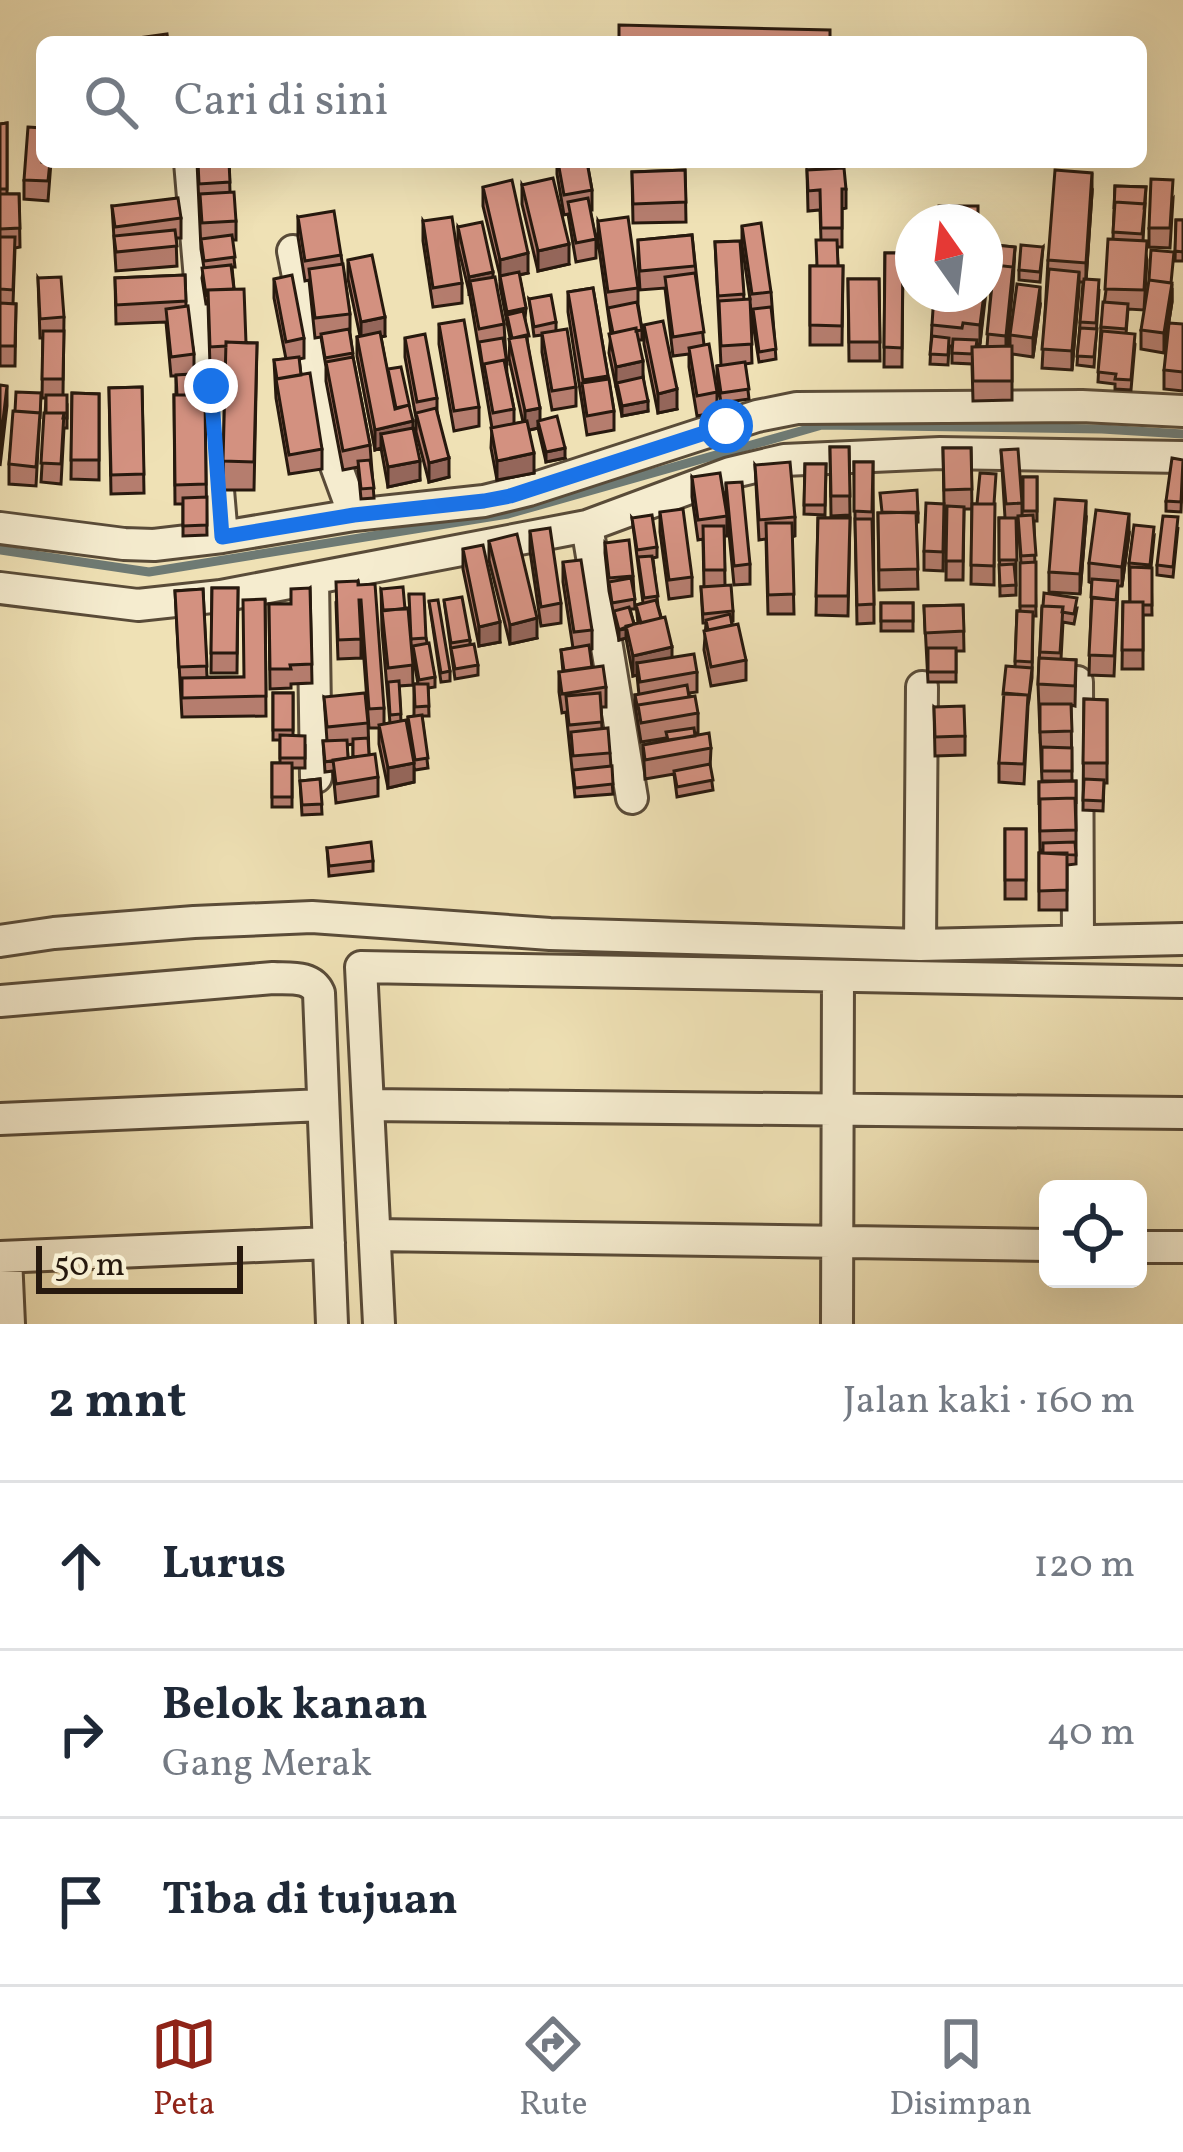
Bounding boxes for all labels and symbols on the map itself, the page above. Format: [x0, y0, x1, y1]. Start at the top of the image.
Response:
north arrow [895, 204, 1003, 312]
route end [184, 359, 238, 413]
route start [699, 399, 753, 453]
scale bar [36, 1240, 243, 1293]

